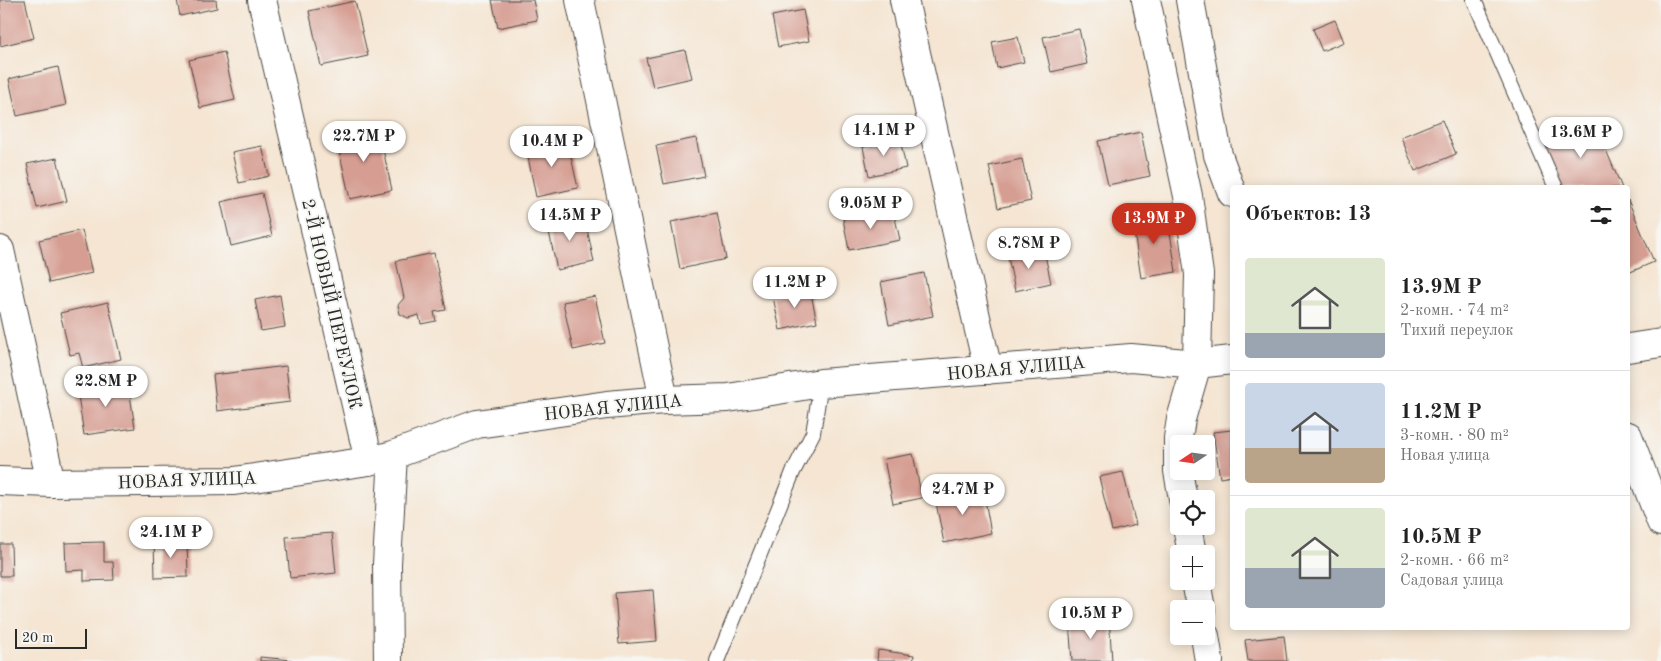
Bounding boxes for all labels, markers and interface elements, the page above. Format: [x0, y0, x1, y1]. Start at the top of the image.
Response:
pin: 14.1M ₽ [838, 114, 930, 157]
pin: 13.6M ₽ [1535, 116, 1627, 159]
pin: 22.7M ₽ [318, 120, 410, 163]
text: 14.1M ₽ [853, 123, 915, 139]
text: 13.6M ₽ [1550, 125, 1612, 141]
pin: 10.4M ₽ [506, 126, 598, 168]
text: 22.7M ₽ [333, 129, 395, 145]
text: 10.4M ₽ [521, 134, 583, 150]
pin: 9.05M ₽ [825, 188, 917, 230]
street label: 2-Й НОВЫЙ ПЕРЕУЛОК [298, 196, 368, 411]
text: 9.05M ₽ [840, 196, 902, 212]
pin: 14.5M ₽ [524, 200, 616, 242]
icon: filters [1587, 201, 1615, 229]
pin: 13.9M ₽ [1108, 202, 1200, 245]
text: Объектов: 13 [1245, 204, 1371, 225]
text: 14.5M ₽ [539, 208, 601, 224]
text: 13.9M ₽ [1123, 211, 1185, 227]
pin: 8.78M ₽ [983, 228, 1075, 270]
text: 8.78M ₽ [998, 236, 1060, 252]
pin: 11.2M ₽ [749, 266, 841, 309]
text: 11.2M ₽ [764, 275, 826, 291]
text: 13.9M ₽ [1400, 277, 1482, 298]
icon: home [1285, 278, 1345, 338]
text: 2-комн. · 74 m² [1400, 303, 1509, 319]
text: Тихий переулок [1400, 323, 1513, 339]
street label: НОВАЯ УЛИЦА [946, 354, 1086, 384]
pin: 22.8M ₽ [60, 366, 152, 408]
text: 22.8M ₽ [75, 374, 137, 390]
street label: НОВАЯ УЛИЦА [543, 392, 683, 424]
text: 11.2M ₽ [1400, 402, 1482, 423]
icon: home [1285, 403, 1345, 463]
text: 3-комн. · 80 m² [1400, 428, 1509, 444]
north arrow [1170, 435, 1215, 480]
map controls [1170, 435, 1215, 645]
text: Новая улица [1400, 448, 1490, 464]
street label: НОВАЯ УЛИЦА [117, 470, 257, 492]
pin: 24.7M ₽ [917, 474, 1009, 516]
text: 24.7M ₽ [932, 482, 994, 498]
button: locate [1170, 490, 1215, 535]
pin: 24.1M ₽ [125, 516, 217, 559]
text: 24.1M ₽ [140, 525, 202, 541]
text: 10.5M ₽ [1400, 527, 1482, 548]
icon: home [1285, 528, 1345, 588]
button: + [1170, 545, 1215, 590]
text: 2-комн. · 66 m² [1400, 553, 1509, 569]
text: Садовая улица [1400, 573, 1504, 589]
pin: 10.5M ₽ [1045, 598, 1137, 640]
button: − [1170, 600, 1215, 645]
text: 10.5M ₽ [1060, 606, 1122, 622]
scale bar [15, 626, 88, 649]
text: 20 m [22, 631, 53, 645]

